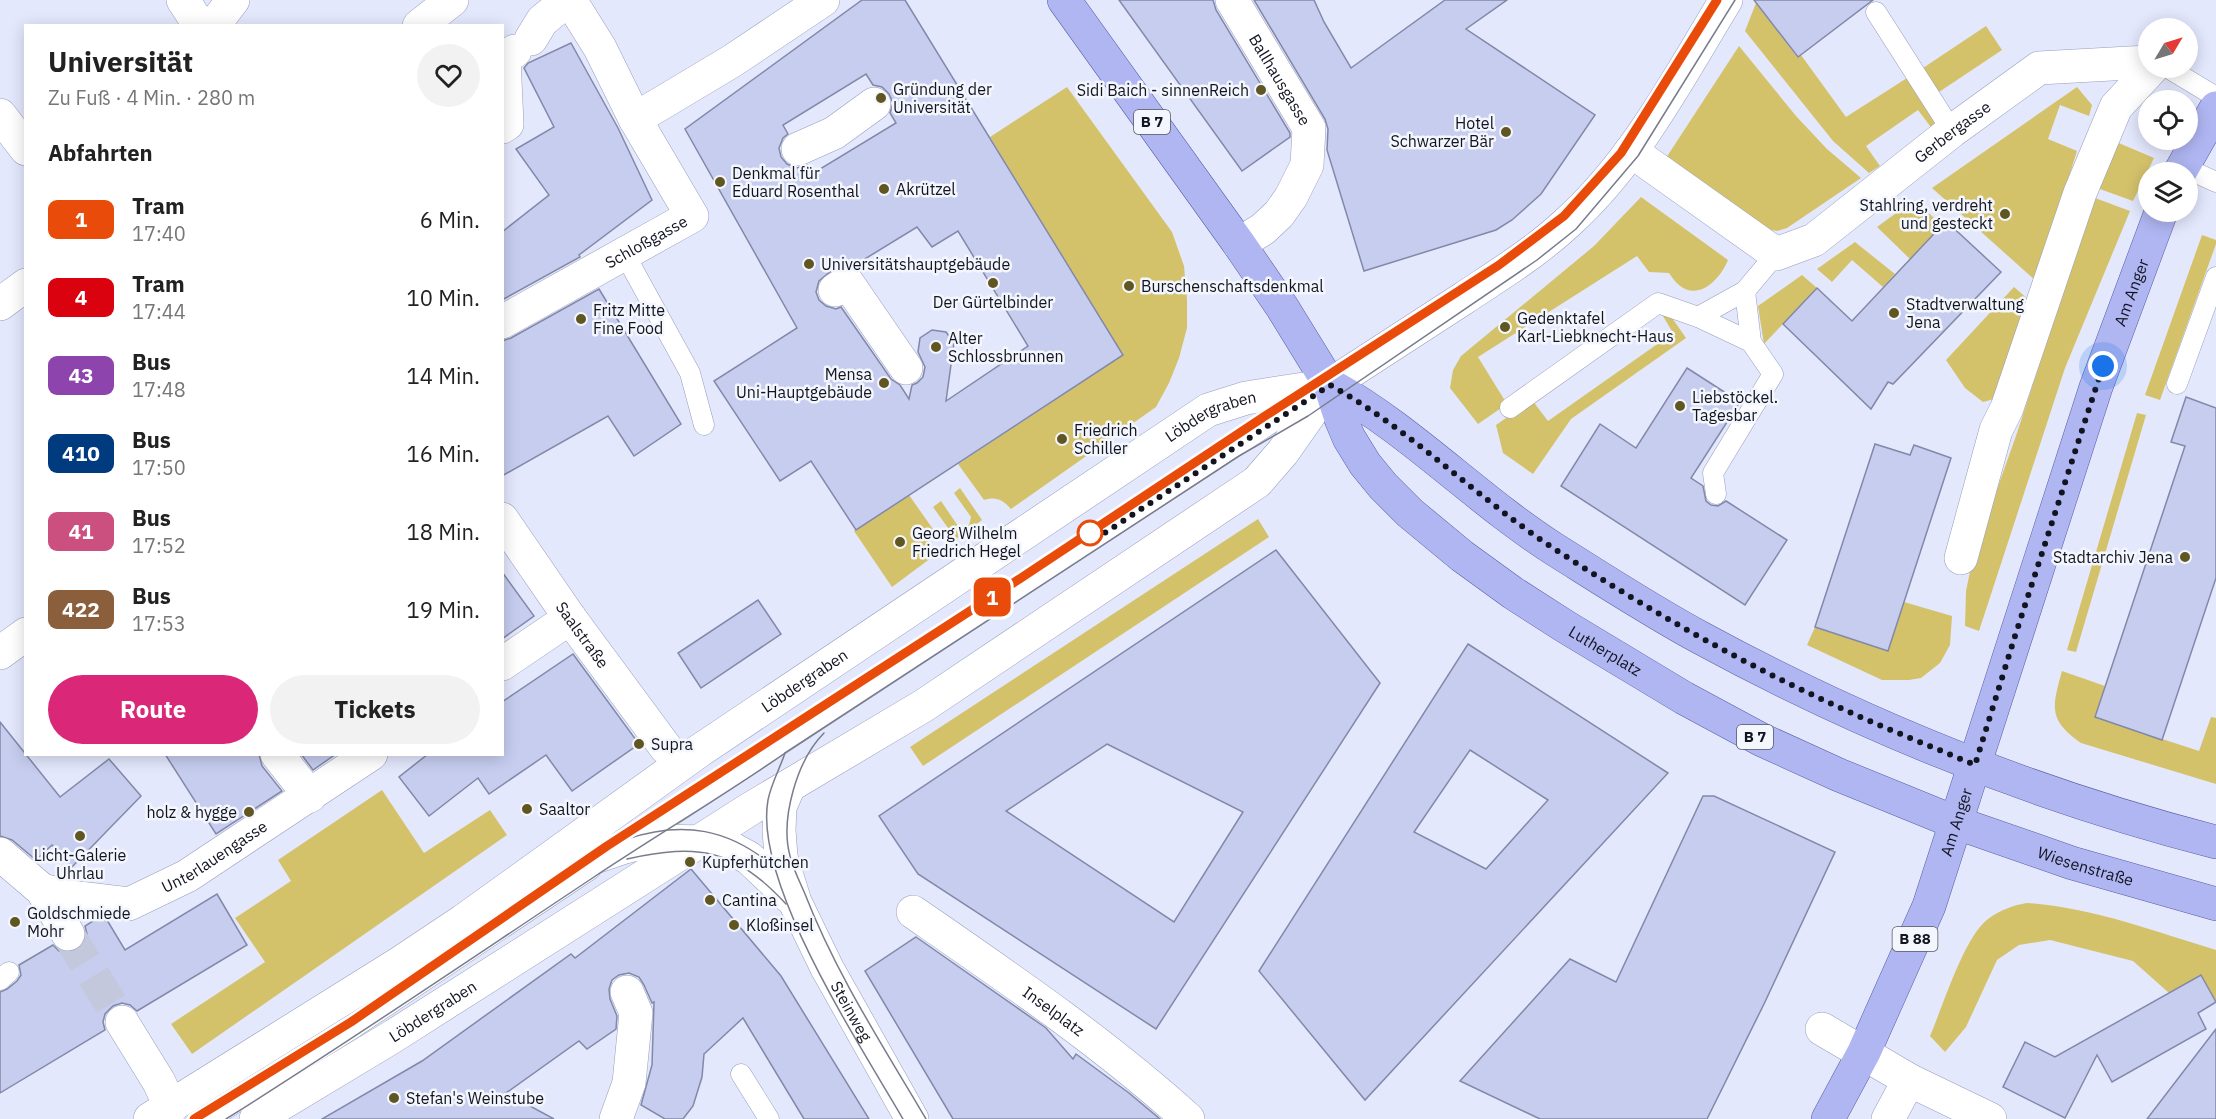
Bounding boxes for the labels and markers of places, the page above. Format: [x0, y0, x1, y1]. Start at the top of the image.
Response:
place label: Gründung der Universität [893, 79, 992, 117]
place label: Sidi Baich - sinnenReich [1077, 80, 1249, 100]
marker: Sidi Baich - sinnenReich [1254, 83, 1268, 97]
marker: Gründung der Universität [874, 91, 888, 105]
place label: Hotel Schwarzer Bär [1391, 113, 1494, 151]
marker: Hotel Schwarzer Bär [1499, 125, 1513, 139]
place label: Denkmal für Eduard Rosenthal [732, 163, 859, 201]
marker: Denkmal für Eduard Rosenthal [713, 175, 727, 189]
place label: Akrützel [896, 179, 956, 199]
marker: Akrützel [877, 182, 891, 196]
place label: Stahlring, verdreht und gesteckt [1859, 195, 1993, 233]
marker: Stahlring, verdreht und gesteckt [1998, 207, 2012, 221]
place label: Universitätshauptgebäude [821, 254, 1010, 274]
marker: Universitätshauptgebäude [802, 257, 816, 271]
marker: Der Gürtelbinder [986, 276, 1000, 290]
place label: Burschenschaftsdenkmal [1141, 276, 1324, 296]
marker: Burschenschaftsdenkmal [1122, 279, 1136, 293]
place label: Der Gürtelbinder [933, 292, 1053, 312]
place label: Stadtverwaltung Jena [1906, 294, 2025, 332]
place label: Fritz Mitte Fine Food [593, 300, 665, 338]
marker: Stadtverwaltung Jena [1887, 306, 1901, 320]
place label: Gedenktafel Karl-Liebknecht-Haus [1517, 308, 1674, 346]
marker: Fritz Mitte Fine Food [574, 312, 588, 326]
marker: Gedenktafel Karl-Liebknecht-Haus [1498, 320, 1512, 334]
place label: Alter Schlossbrunnen [948, 328, 1064, 366]
marker: Alter Schlossbrunnen [929, 340, 943, 354]
place label: Mensa Uni-Hauptgebäude [736, 364, 872, 402]
marker: Mensa Uni-Hauptgebäude [877, 376, 891, 390]
place label: Liebstöckel. Tagesbar [1692, 387, 1778, 425]
marker: Liebstöckel. Tagesbar [1673, 399, 1687, 413]
place label: Friedrich Schiller [1074, 420, 1138, 458]
marker: Friedrich Schiller [1055, 432, 1069, 446]
unlabelled marker [1077, 520, 1103, 546]
place label: Georg Wilhelm Friedrich Hegel [912, 523, 1021, 561]
marker: Georg Wilhelm Friedrich Hegel [893, 535, 907, 549]
place label: Stadtarchiv Jena [2053, 547, 2173, 567]
marker: Stadtarchiv Jena [2178, 550, 2192, 564]
place label: Supra [651, 734, 693, 754]
marker: Supra [632, 737, 646, 751]
place label: Saaltor [539, 799, 590, 819]
place label: holz & hygge [146, 802, 237, 822]
marker: Saaltor [520, 802, 534, 816]
marker: holz & hygge [242, 805, 256, 819]
marker: Licht-Galerie Uhrlau [73, 829, 87, 843]
place label: Licht-Galerie Uhrlau [34, 845, 126, 883]
place label: Kupferhütchen [702, 852, 809, 872]
marker: Kupferhütchen [683, 855, 697, 869]
place label: Cantina [722, 890, 777, 910]
marker: Cantina [703, 893, 717, 907]
place label: Goldschmiede Mohr [27, 903, 131, 941]
marker: Goldschmiede Mohr [8, 915, 22, 929]
place label: Kloßinsel [746, 915, 814, 935]
marker: Kloßinsel [727, 918, 741, 932]
place label: Stefan's Weinstube [406, 1088, 544, 1108]
marker: Stefan's Weinstube [387, 1091, 401, 1105]

